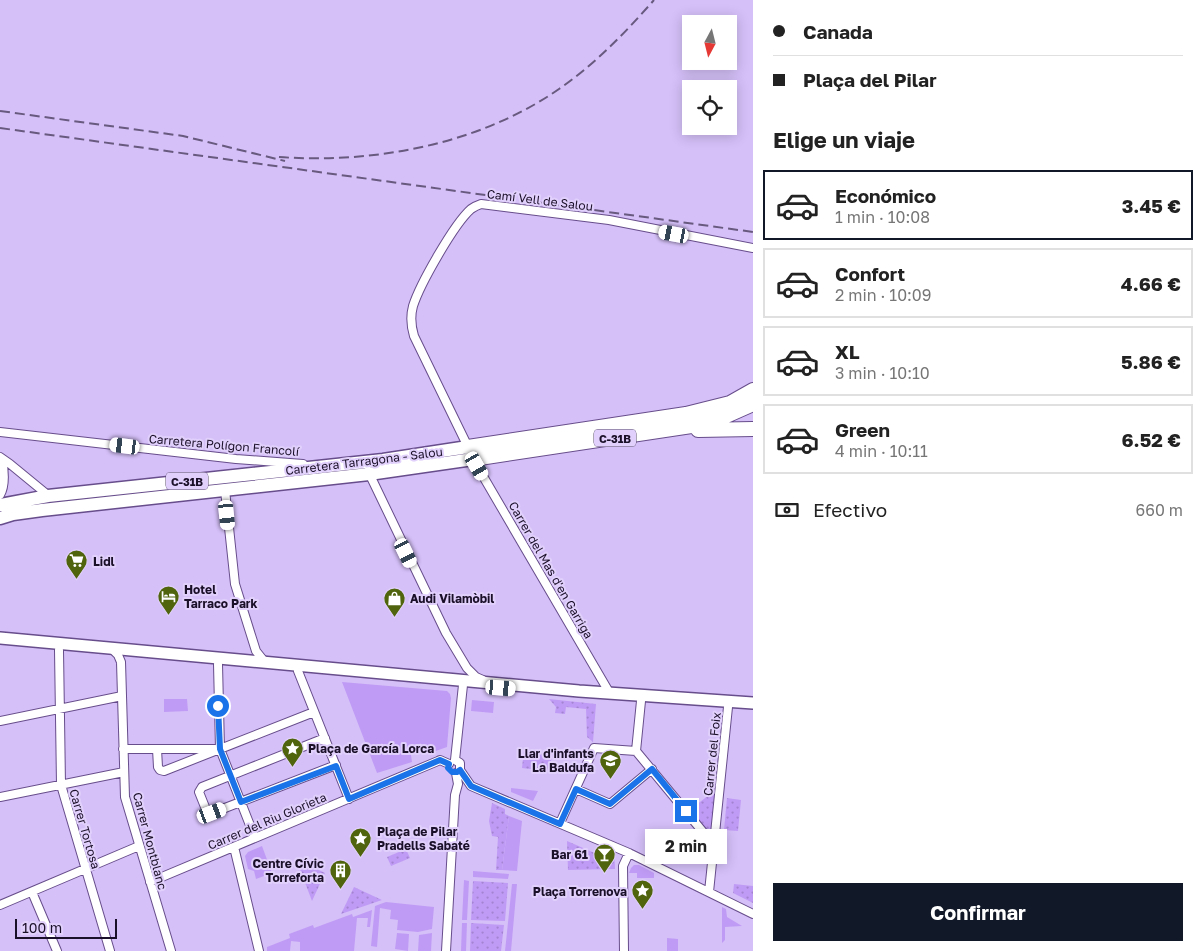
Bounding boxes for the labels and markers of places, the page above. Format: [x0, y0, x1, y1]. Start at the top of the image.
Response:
supermarket icon: Lidl [65, 549, 89, 580]
place label: Lidl [93, 554, 115, 569]
place label: Hotel Tarraco Park [184, 582, 258, 611]
hotel icon: Hotel Tarraco Park [156, 584, 180, 615]
shop icon: Audi Vilamòbil [382, 586, 406, 617]
place label: Audi Vilamòbil [410, 591, 494, 606]
place icon: Plaça de García Lorca [280, 736, 304, 767]
place label: Plaça de García Lorca [308, 741, 434, 756]
place label: Llar d'infants La Baldufa [518, 746, 594, 775]
school or university icon: Llar d'infants La Baldufa [598, 748, 622, 779]
place label: Plaça de Pilar Pradells Sabaté [377, 824, 470, 853]
place icon: Plaça de Pilar Pradells Sabaté [349, 826, 373, 857]
bar icon: Bar 61 [592, 842, 616, 873]
place label: Bar 61 [551, 847, 588, 862]
place label: Centre Cívic Torreforta [253, 856, 324, 885]
building icon: Centre Cívic Torreforta [328, 858, 352, 889]
place icon: Plaça Torrenova [631, 879, 655, 910]
place label: Plaça Torrenova [533, 884, 627, 899]

